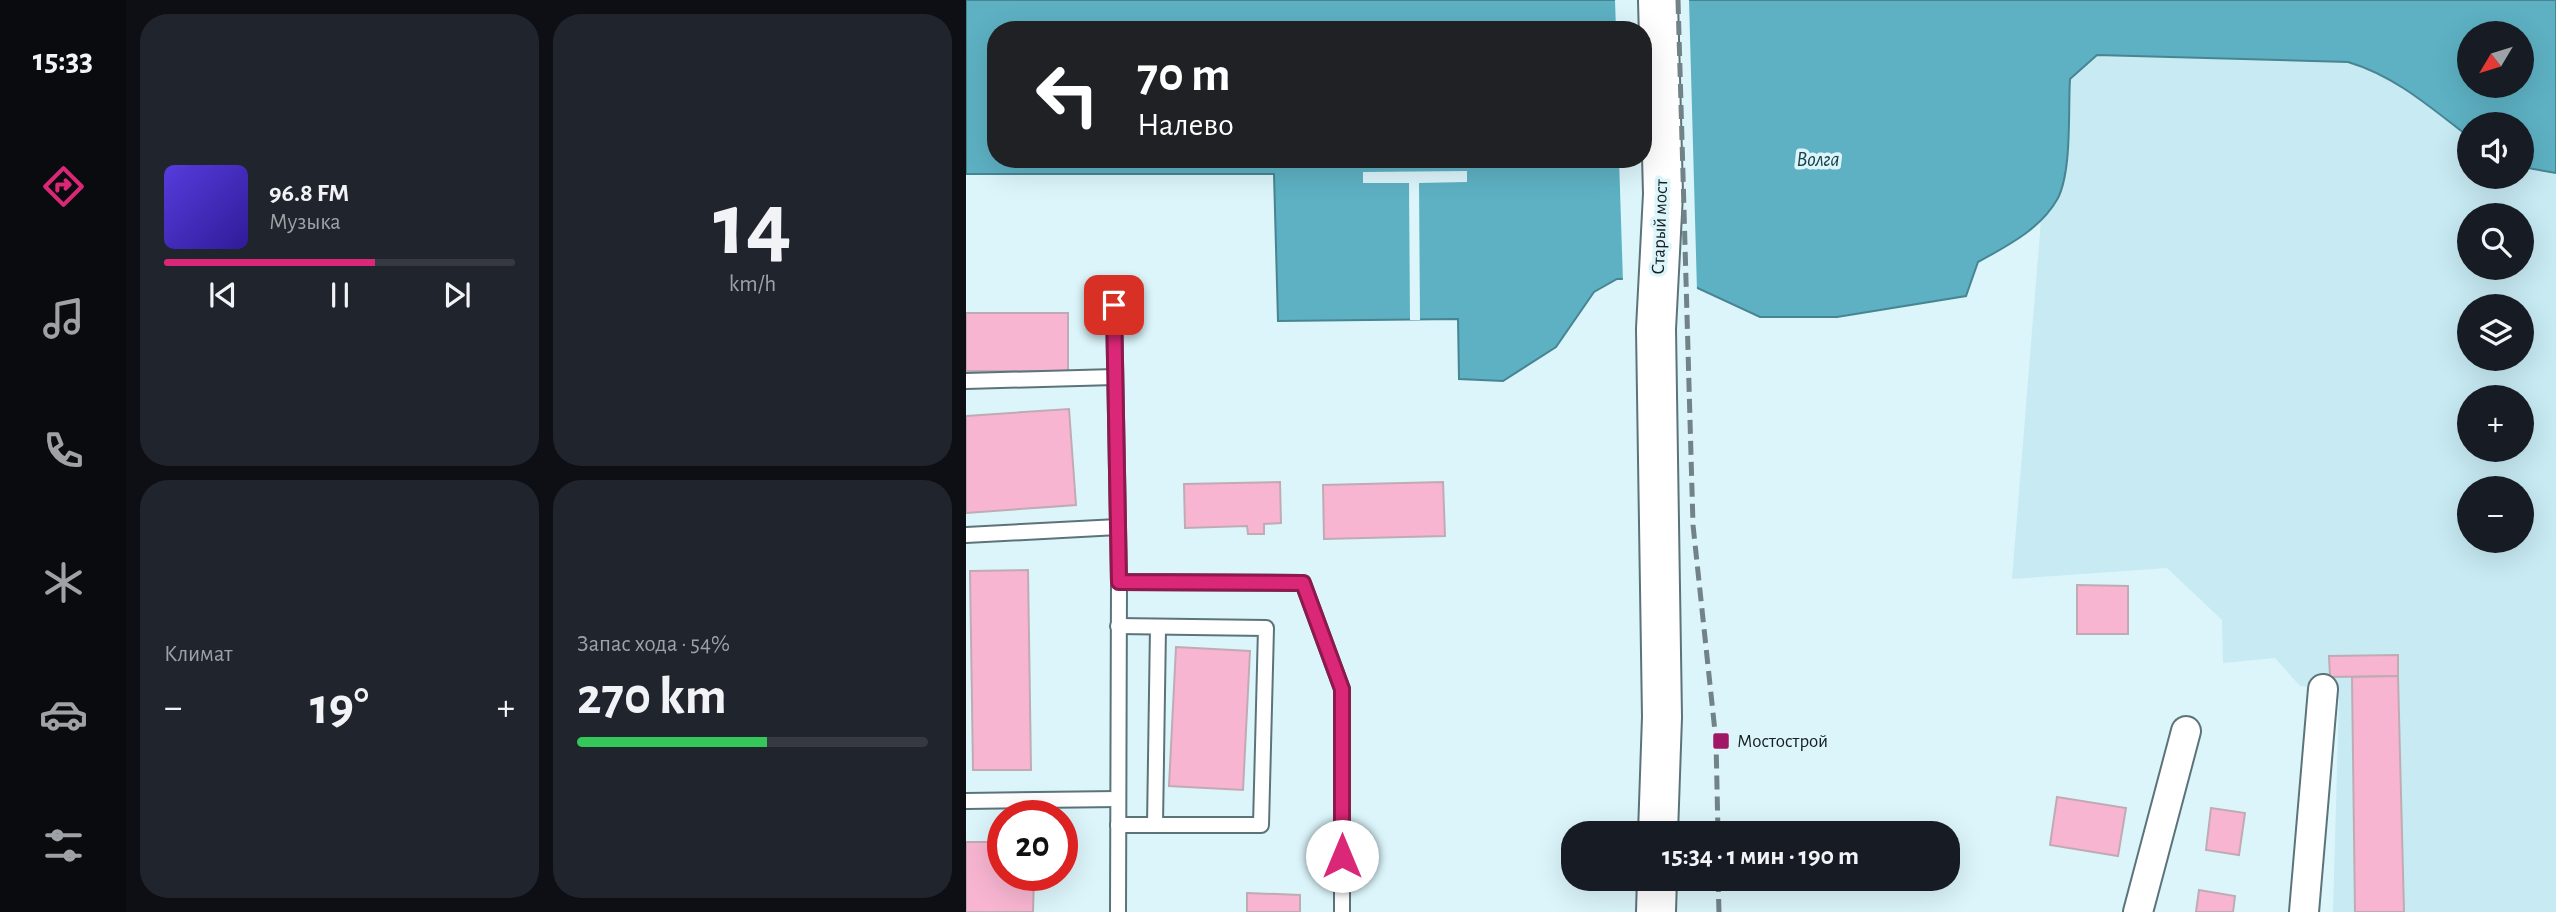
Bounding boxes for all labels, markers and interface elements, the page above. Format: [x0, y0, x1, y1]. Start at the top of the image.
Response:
north arrow [2457, 21, 2534, 98]
map controls [2457, 21, 2534, 553]
text: 15:33 [33, 44, 93, 76]
icon: left [1022, 49, 1113, 140]
text: 70 m [1137, 51, 1231, 100]
text: Налево [1137, 109, 1234, 141]
button: sound [2457, 112, 2534, 189]
water label: Волга [1796, 149, 1840, 170]
icon: directions [39, 162, 88, 211]
street label: Старый мост [1649, 179, 1671, 275]
text: 96.8 FM [269, 180, 349, 206]
text: 14 [713, 180, 792, 271]
button: search [2457, 203, 2534, 280]
text: Музыка [269, 211, 341, 234]
text: km/h [729, 273, 776, 296]
pin [1084, 275, 1144, 335]
icon: previous [204, 276, 242, 314]
icon: pause [321, 276, 359, 314]
icon: next [438, 276, 476, 314]
icon: arrive [1095, 286, 1133, 324]
icon: music [39, 294, 88, 343]
button: layers [2457, 294, 2534, 371]
button: + [2457, 385, 2534, 462]
icon: phone [39, 426, 88, 475]
button: − [2457, 476, 2534, 553]
icon: climate [39, 558, 88, 607]
text: Запас хода · 54% [577, 633, 730, 656]
text: Климат [164, 643, 233, 666]
text: 270 km [577, 671, 727, 723]
text: 19° [310, 681, 369, 733]
text: − [164, 689, 182, 727]
text: + [497, 689, 515, 727]
icon: car [39, 690, 88, 739]
marker: Мостострой [1711, 731, 1731, 751]
place label: Мостострой [1737, 732, 1828, 751]
speed limit sign: 20 [987, 800, 1078, 891]
position arrow [1305, 819, 1379, 893]
icon: filters [39, 821, 88, 870]
text: 15:34 · 1 мин · 190 m [1662, 843, 1859, 869]

